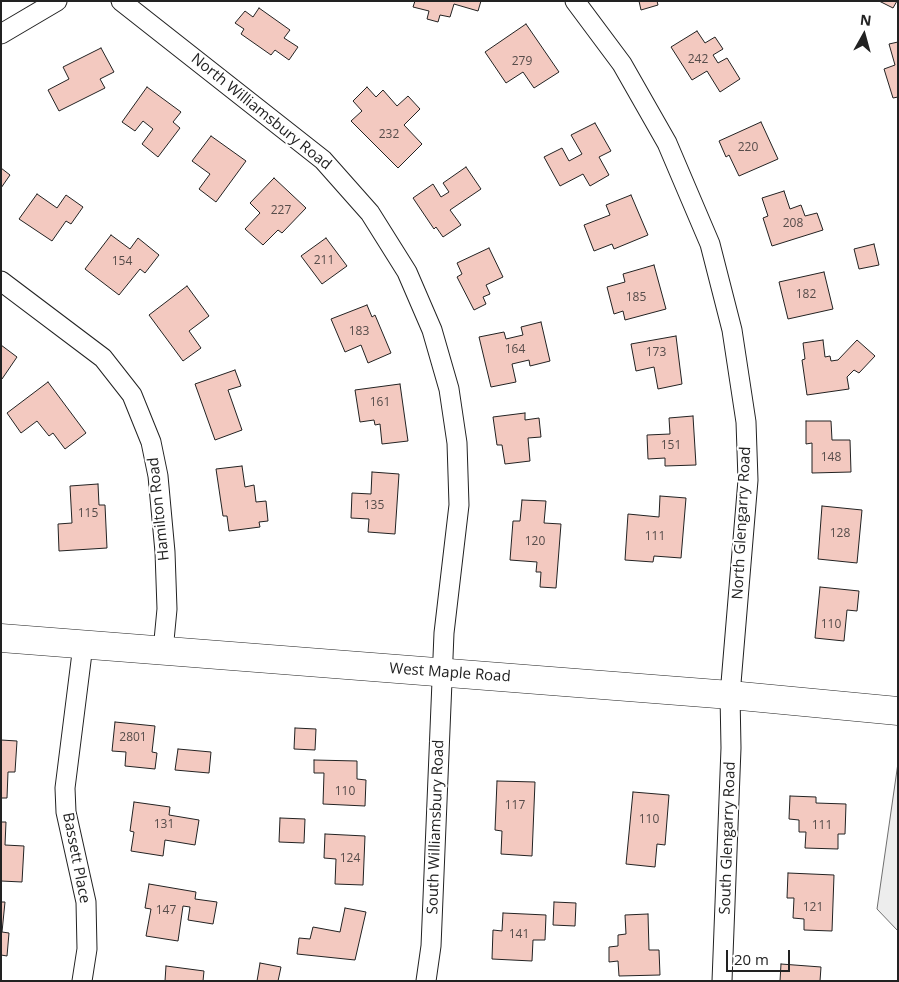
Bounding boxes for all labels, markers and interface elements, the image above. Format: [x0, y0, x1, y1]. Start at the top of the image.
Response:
text: N [859, 9, 873, 30]
north arrow [839, 10, 889, 60]
street label: North Williamsbury Road [187, 50, 335, 174]
house number: 242 [688, 53, 708, 67]
house number: 279 [512, 55, 532, 69]
house number: 232 [379, 128, 399, 142]
house number: 220 [738, 141, 758, 155]
house number: 227 [271, 204, 291, 218]
house number: 208 [783, 217, 803, 231]
house number: 211 [314, 254, 334, 268]
house number: 154 [112, 255, 132, 269]
house number: 182 [796, 288, 816, 302]
house number: 185 [626, 291, 646, 305]
house number: 183 [349, 325, 369, 339]
house number: 164 [505, 343, 525, 357]
house number: 173 [646, 346, 666, 360]
house number: 161 [370, 396, 390, 410]
house number: 151 [661, 439, 681, 453]
street label: North Glengarry Road [729, 446, 755, 600]
house number: 148 [821, 451, 841, 465]
street label: Hamilton Road [145, 456, 173, 562]
house number: 135 [364, 499, 384, 513]
house number: 115 [78, 507, 98, 521]
house number: 128 [830, 527, 850, 541]
house number: 111 [645, 530, 665, 544]
house number: 120 [525, 535, 545, 549]
house number: 110 [821, 618, 841, 632]
street label: West Maple Road [389, 660, 511, 686]
house number: 2801 [119, 731, 147, 745]
street label: South Williamsbury Road [424, 739, 448, 915]
street label: South Glengarry Road [716, 761, 740, 915]
house number: 110 [335, 785, 355, 799]
house number: 117 [505, 799, 525, 813]
street label: Bassett Place [58, 811, 94, 905]
house number: 110 [639, 813, 659, 827]
house number: 131 [154, 818, 174, 832]
house number: 111 [812, 819, 832, 833]
house number: 124 [340, 852, 360, 866]
house number: 121 [803, 901, 823, 915]
house number: 147 [156, 904, 176, 918]
house number: 141 [509, 928, 529, 942]
scale bar [729, 940, 793, 972]
text: 20 m [734, 949, 769, 969]

